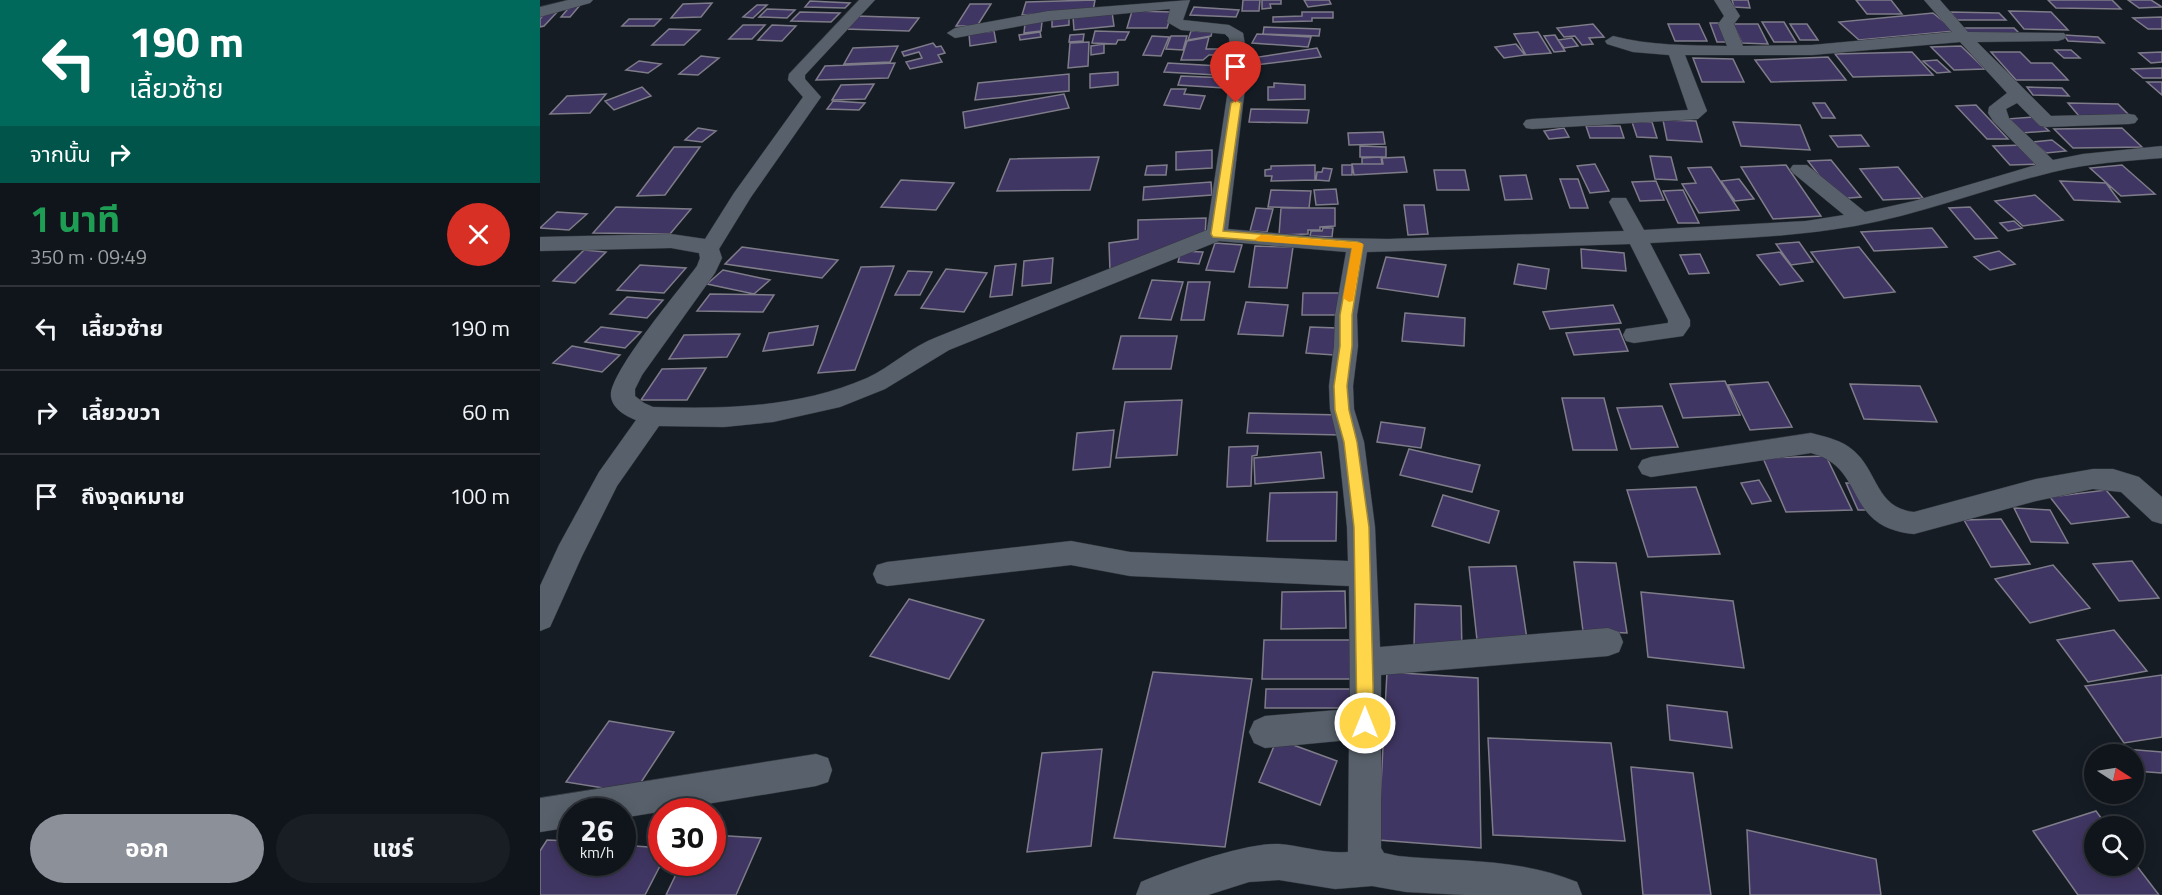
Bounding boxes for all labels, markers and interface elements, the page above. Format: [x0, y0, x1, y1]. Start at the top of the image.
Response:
text: 190 m [129, 9, 244, 73]
icon: left [30, 24, 108, 102]
pin [1210, 41, 1261, 103]
icon: arrive [1219, 50, 1252, 83]
text: เลี้ยวซ้าย [129, 67, 223, 108]
text: จากนั้น [30, 137, 91, 171]
icon: right [103, 138, 136, 171]
text: 1 นาที [30, 191, 120, 246]
button: close [447, 203, 510, 266]
text: 350 m · 09:49 [30, 241, 147, 272]
text: เลี้ยวซ้าย [81, 311, 163, 345]
text: 190 m [450, 311, 510, 345]
icon: left [30, 312, 63, 345]
text: เลี้ยวขวา [81, 395, 161, 429]
text: 60 m [462, 395, 510, 429]
icon: right [30, 396, 63, 429]
text: ถึงจุดหมาย [81, 479, 185, 513]
text: 100 m [450, 479, 510, 513]
icon: arrive [30, 480, 63, 513]
position arrow [1333, 691, 1397, 755]
north arrow [2084, 744, 2144, 804]
map controls [2084, 744, 2144, 876]
speed limit sign: 30 [648, 798, 726, 876]
text: 26 [580, 807, 614, 853]
button: ออก [30, 814, 264, 883]
button: แชร์ [276, 814, 510, 883]
button: search [2084, 816, 2144, 876]
text: km/h [580, 841, 614, 864]

